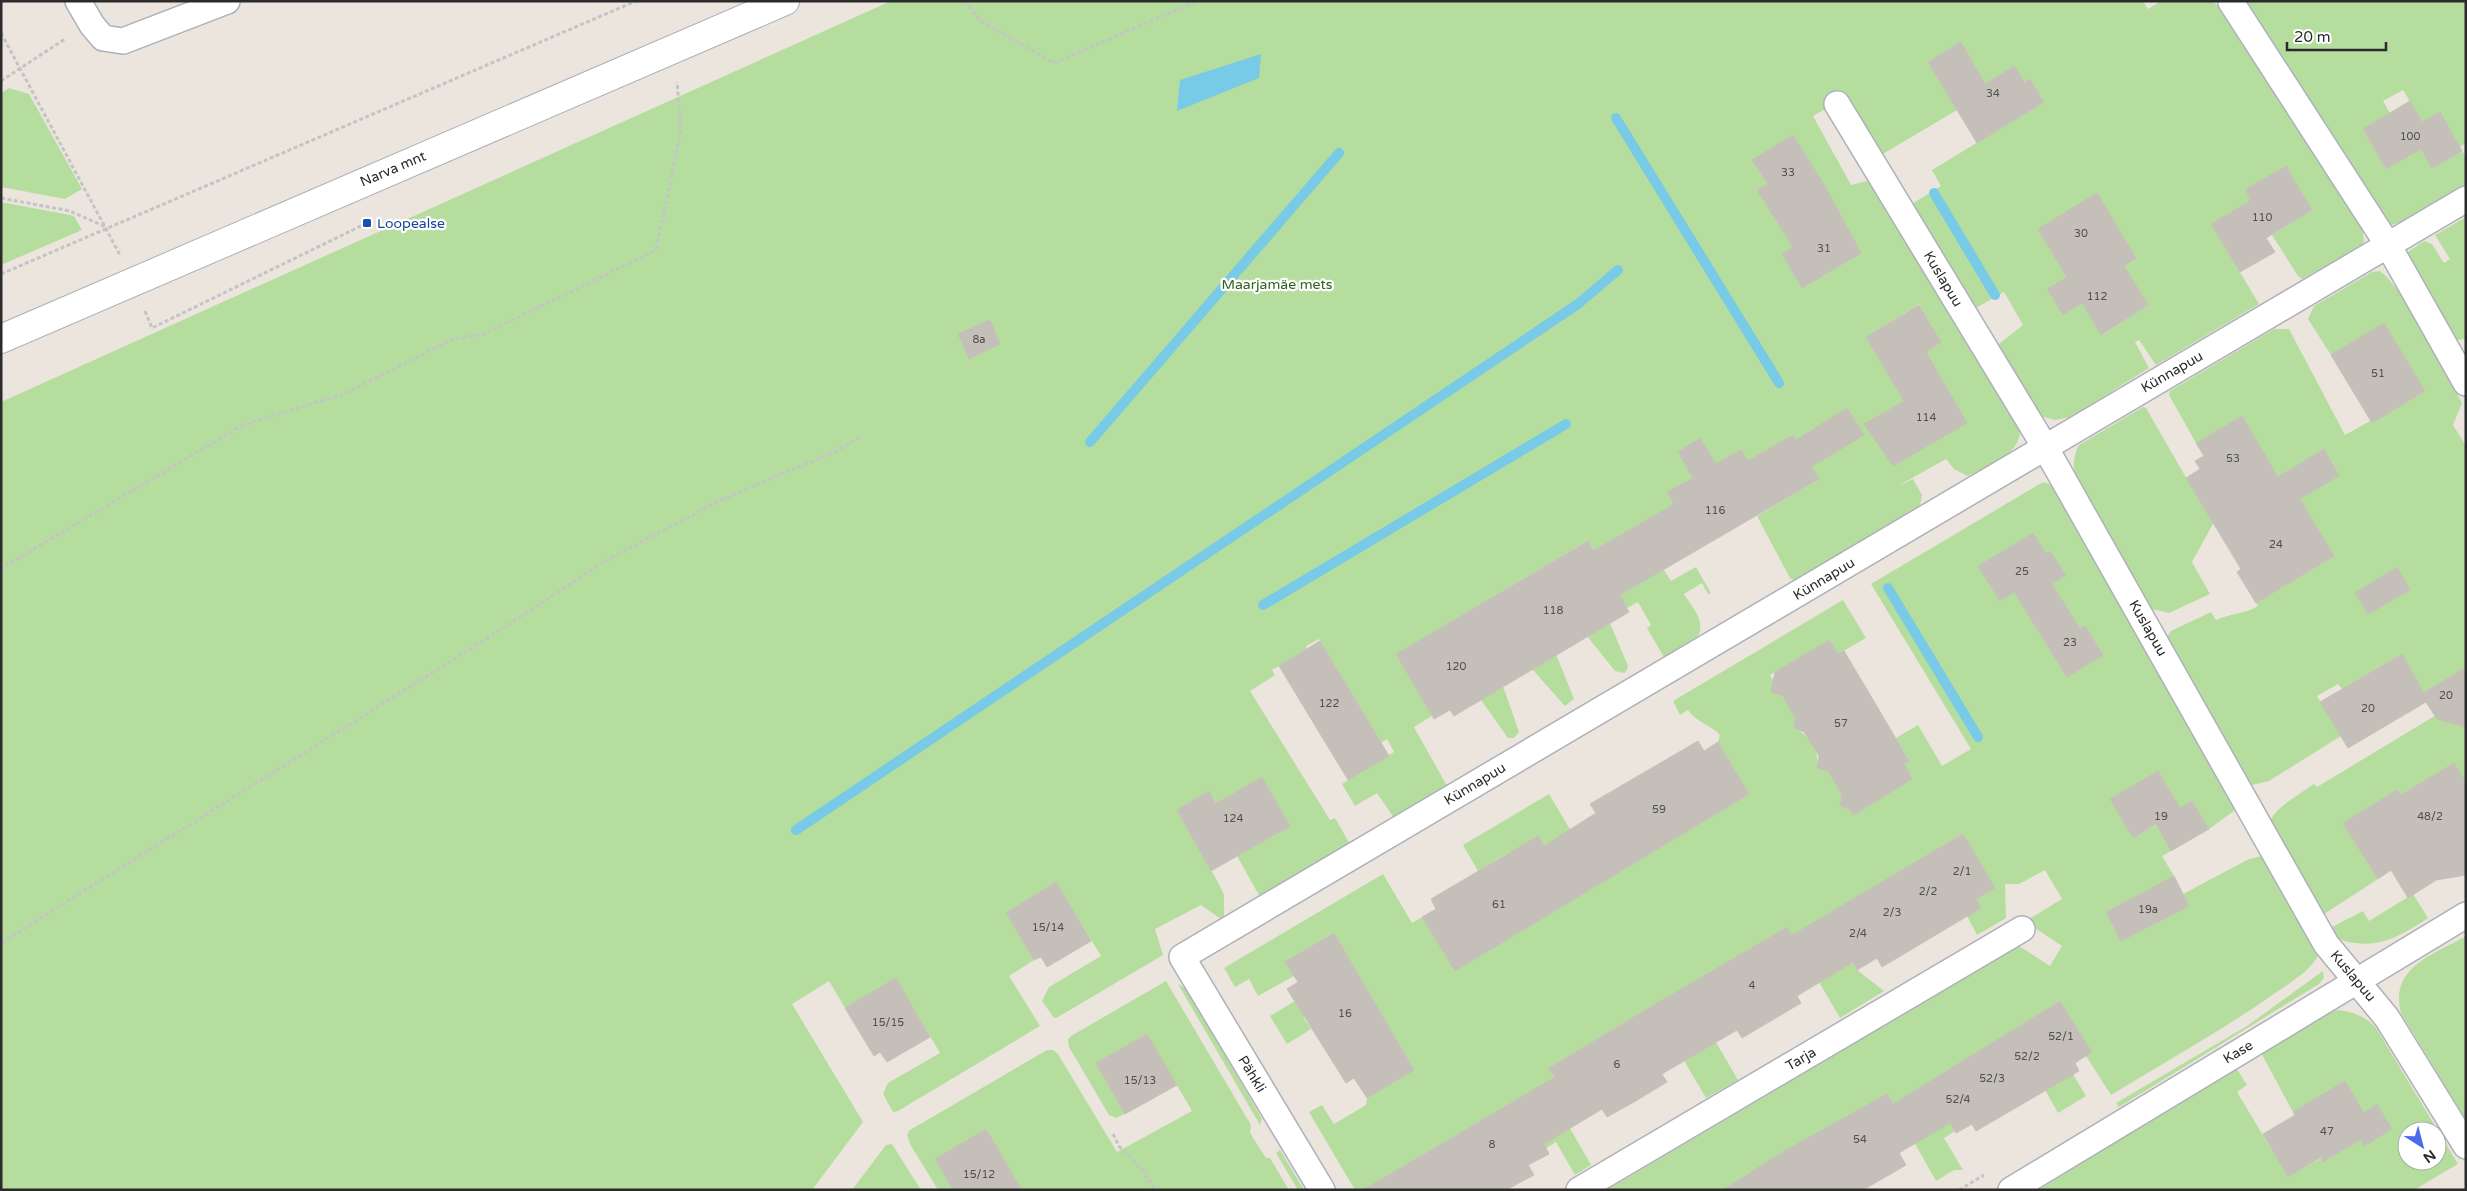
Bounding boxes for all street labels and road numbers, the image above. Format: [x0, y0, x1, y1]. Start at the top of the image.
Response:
street label: Narva mnt [358, 147, 429, 190]
street label: Kuslapuu [1920, 248, 1966, 310]
street label: Künnapuu [2138, 347, 2206, 397]
street label: Künnapuu [1790, 554, 1858, 604]
street label: Kuslapuu [2125, 597, 2171, 659]
street label: Künnapuu [1441, 759, 1509, 809]
street label: Kuslapuu [2327, 947, 2379, 1005]
street label: Kase [2220, 1036, 2256, 1068]
street label: Tarja [1783, 1044, 1819, 1074]
street label: Pähkli [1234, 1052, 1270, 1096]

